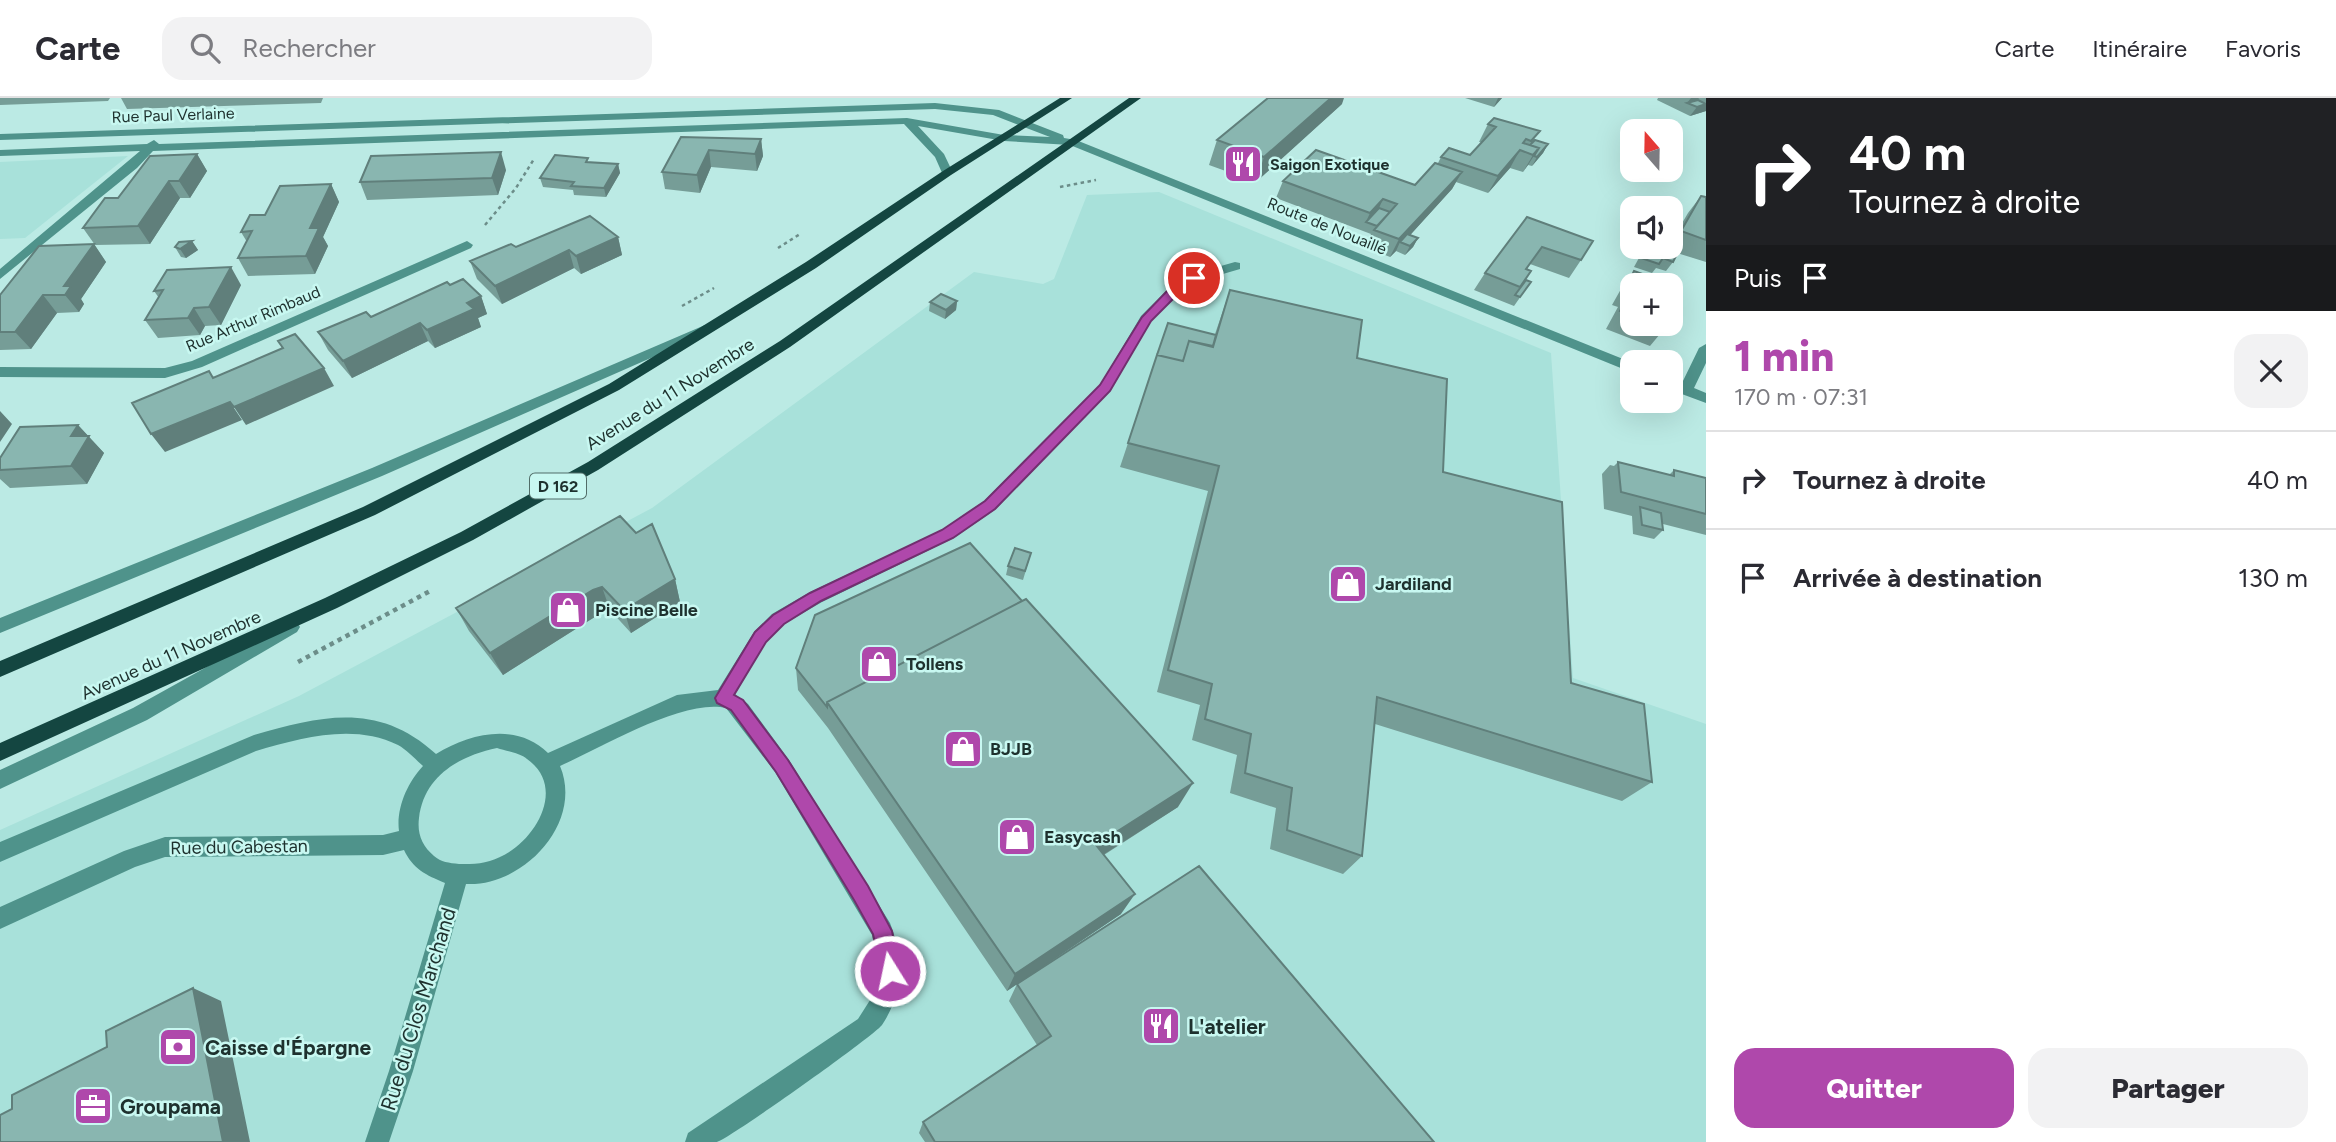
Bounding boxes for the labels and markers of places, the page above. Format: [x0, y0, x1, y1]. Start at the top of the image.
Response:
restaurant icon: Saigon Exotique [1222, 143, 1264, 185]
place label: Saigon Exotique [1270, 155, 1389, 174]
pin [1164, 248, 1224, 308]
shop icon: Jardiland [1327, 563, 1369, 605]
place label: Jardiland [1375, 573, 1452, 595]
shop icon: Piscine Belle [547, 589, 589, 631]
place label: Piscine Belle [595, 599, 698, 621]
shop icon: Tollens [858, 643, 900, 685]
place label: Tollens [906, 653, 964, 675]
shop icon: BJJB [942, 728, 984, 770]
place label: BJJB [990, 738, 1032, 760]
shop icon: Easycash [996, 816, 1038, 858]
place label: Easycash [1044, 826, 1121, 848]
restaurant icon: L'atelier [1140, 1005, 1182, 1047]
place label: L'atelier [1188, 1014, 1266, 1039]
bank icon: Caisse d'Épargne [157, 1026, 199, 1068]
place label: Caisse d'Épargne [205, 1035, 371, 1060]
office icon: Groupama [72, 1085, 114, 1127]
place label: Groupama [120, 1094, 221, 1119]

